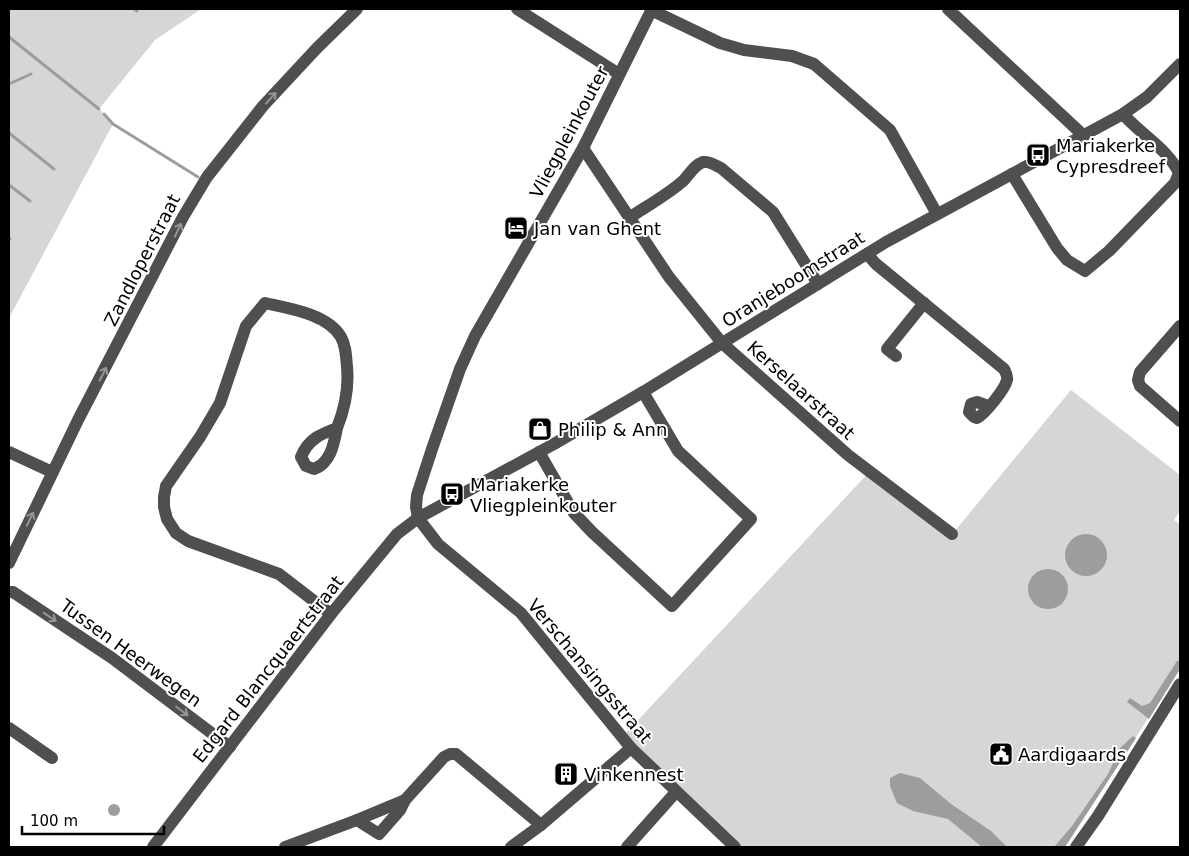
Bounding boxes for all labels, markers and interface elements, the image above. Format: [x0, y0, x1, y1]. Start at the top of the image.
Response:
street label: Vliegpleinkouter [525, 62, 613, 202]
one-way arrow [265, 91, 277, 104]
place label: Mariakerke Cypresdreef [1056, 135, 1166, 177]
bus stop icon: Mariakerke Cypresdreef [1025, 142, 1051, 168]
street label: Zandloperstraat [100, 191, 184, 329]
hotel icon: Jan van Ghent [503, 215, 529, 241]
place label: Jan van Ghent [533, 218, 661, 239]
one-way arrow [173, 223, 183, 238]
street label: Oranjeboomstraat [718, 227, 868, 331]
street label: Kerselaarstraat [743, 336, 859, 444]
one-way arrow [99, 367, 108, 382]
shop icon: Philip & Ann [527, 416, 553, 442]
place label: Philip & Ann [558, 419, 667, 440]
place label: Mariakerke Vliegpleinkouter [470, 474, 617, 516]
bus stop icon: Mariakerke Vliegpleinkouter [439, 481, 465, 507]
one-way arrow [26, 512, 35, 527]
street label: Edgard Blancquaertstraat [188, 571, 348, 767]
street label: Tussen Heerwegen [55, 594, 206, 711]
street label: Verschansingsstraat [523, 595, 657, 747]
one-way arrow [43, 612, 57, 622]
one-way arrow [175, 706, 188, 717]
public building icon: Aardigaards [988, 741, 1014, 767]
place label: Aardigaards [1018, 744, 1126, 765]
building icon: Vinkennest [553, 761, 579, 787]
place label: Vinkennest [584, 764, 684, 785]
scale bar [22, 804, 165, 836]
text: 100 m [30, 812, 78, 830]

